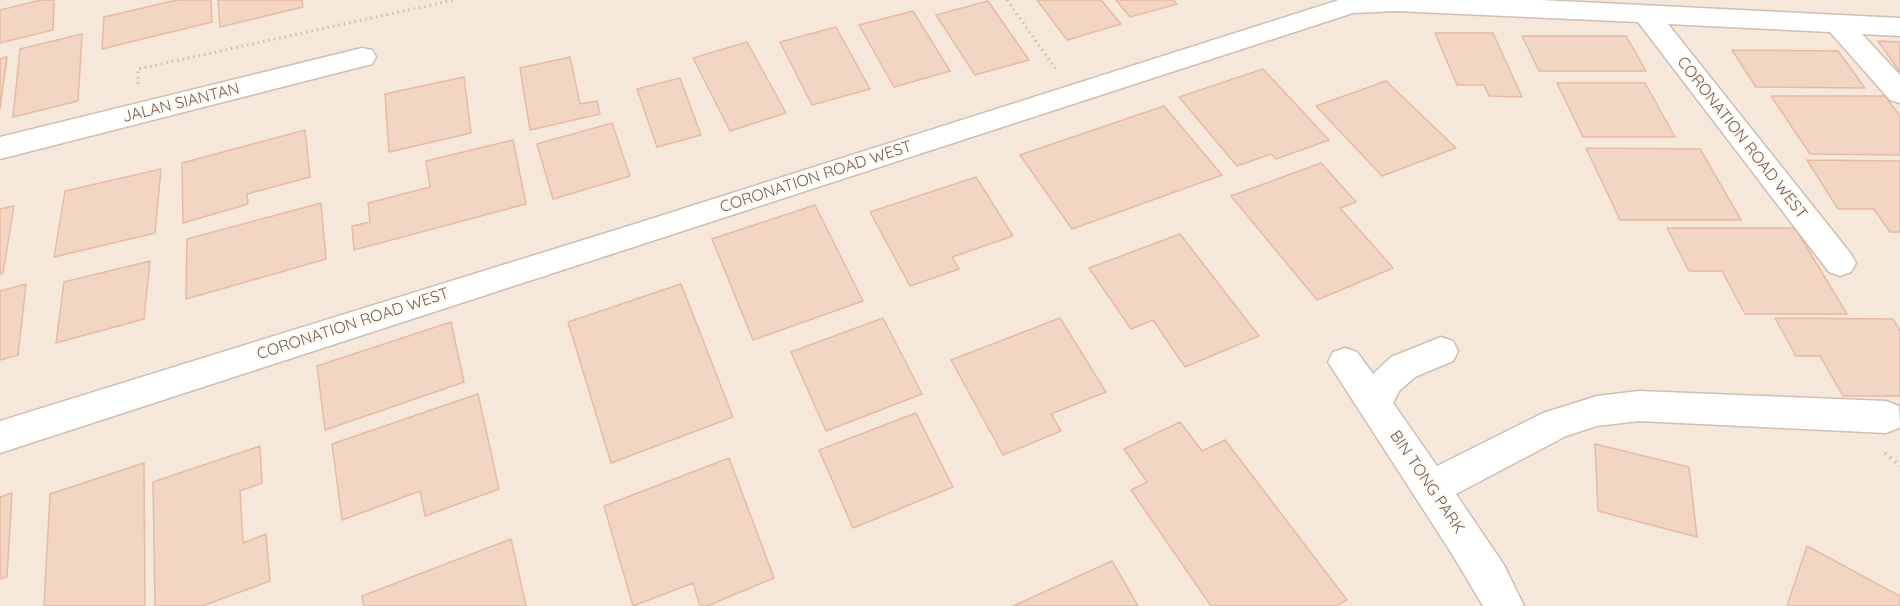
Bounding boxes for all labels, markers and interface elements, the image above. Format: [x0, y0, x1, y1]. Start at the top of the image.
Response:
street label: CORONATION ROAD WEST [1673, 53, 1811, 223]
street label: JALAN SIANTAN [120, 79, 242, 127]
street label: CORONATION ROAD WEST [718, 137, 914, 217]
street label: CORONATION ROAD WEST [255, 284, 451, 364]
street label: BIN TONG PARK [1386, 427, 1468, 537]

